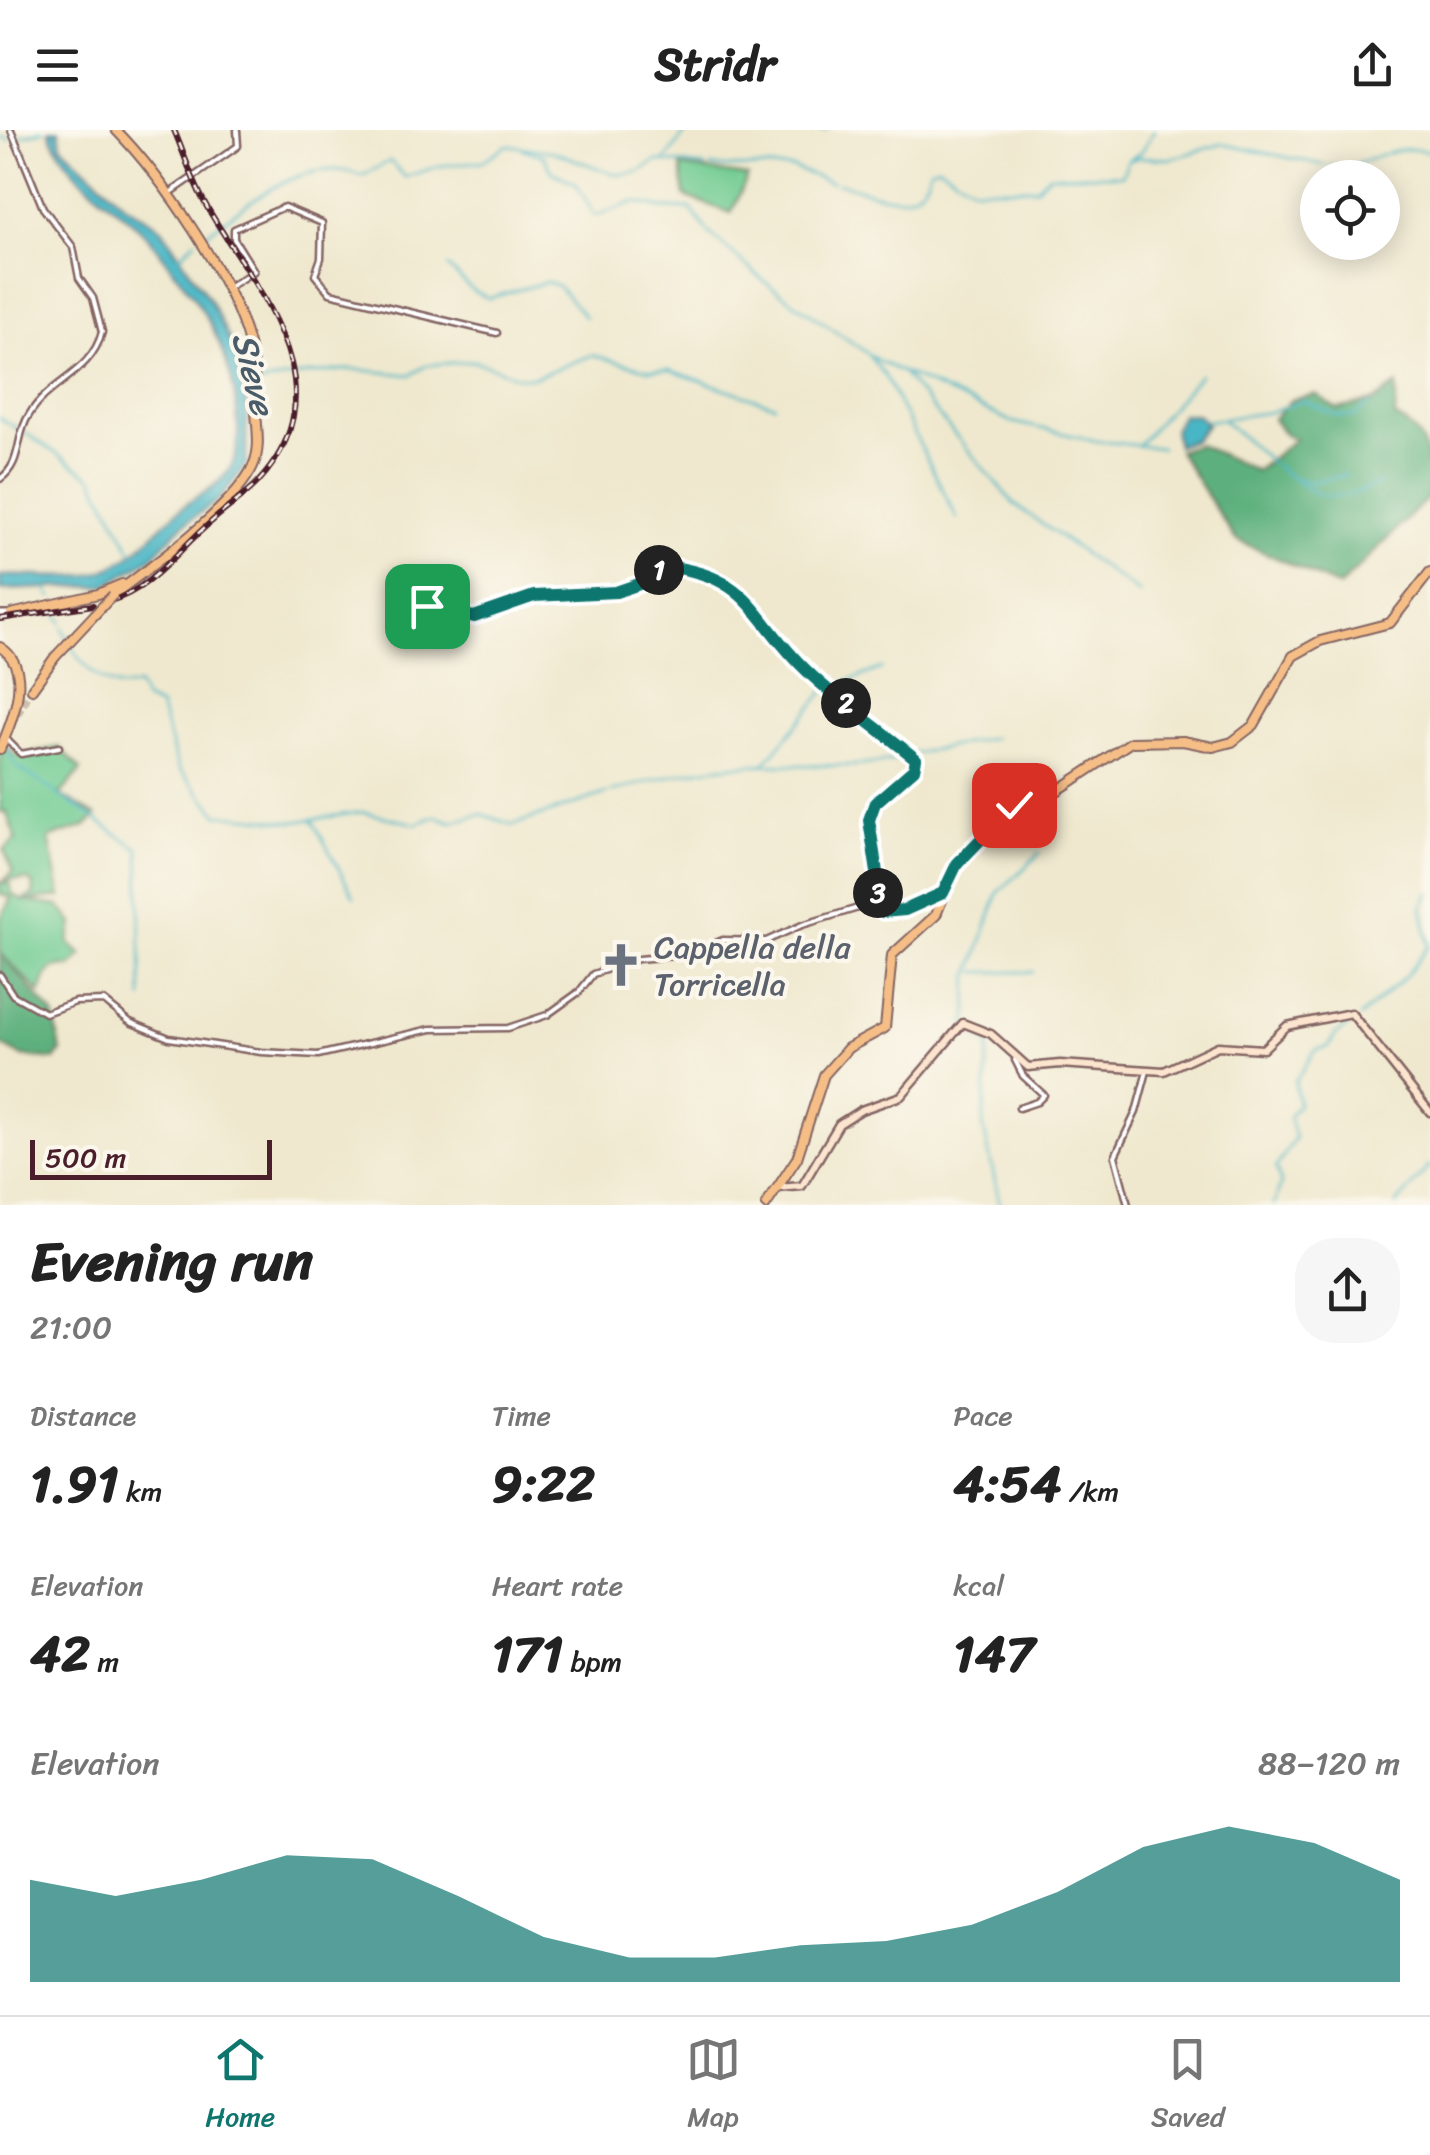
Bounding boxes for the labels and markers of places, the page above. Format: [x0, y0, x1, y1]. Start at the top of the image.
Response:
pin: 1 [634, 545, 684, 595]
pin [385, 564, 470, 649]
pin: 2 [821, 678, 871, 728]
pin [972, 763, 1057, 848]
pin: 3 [853, 868, 903, 918]
place label: Cappella della Torricella [654, 919, 851, 1013]
church icon: Cappella della Torricella [597, 941, 645, 989]

